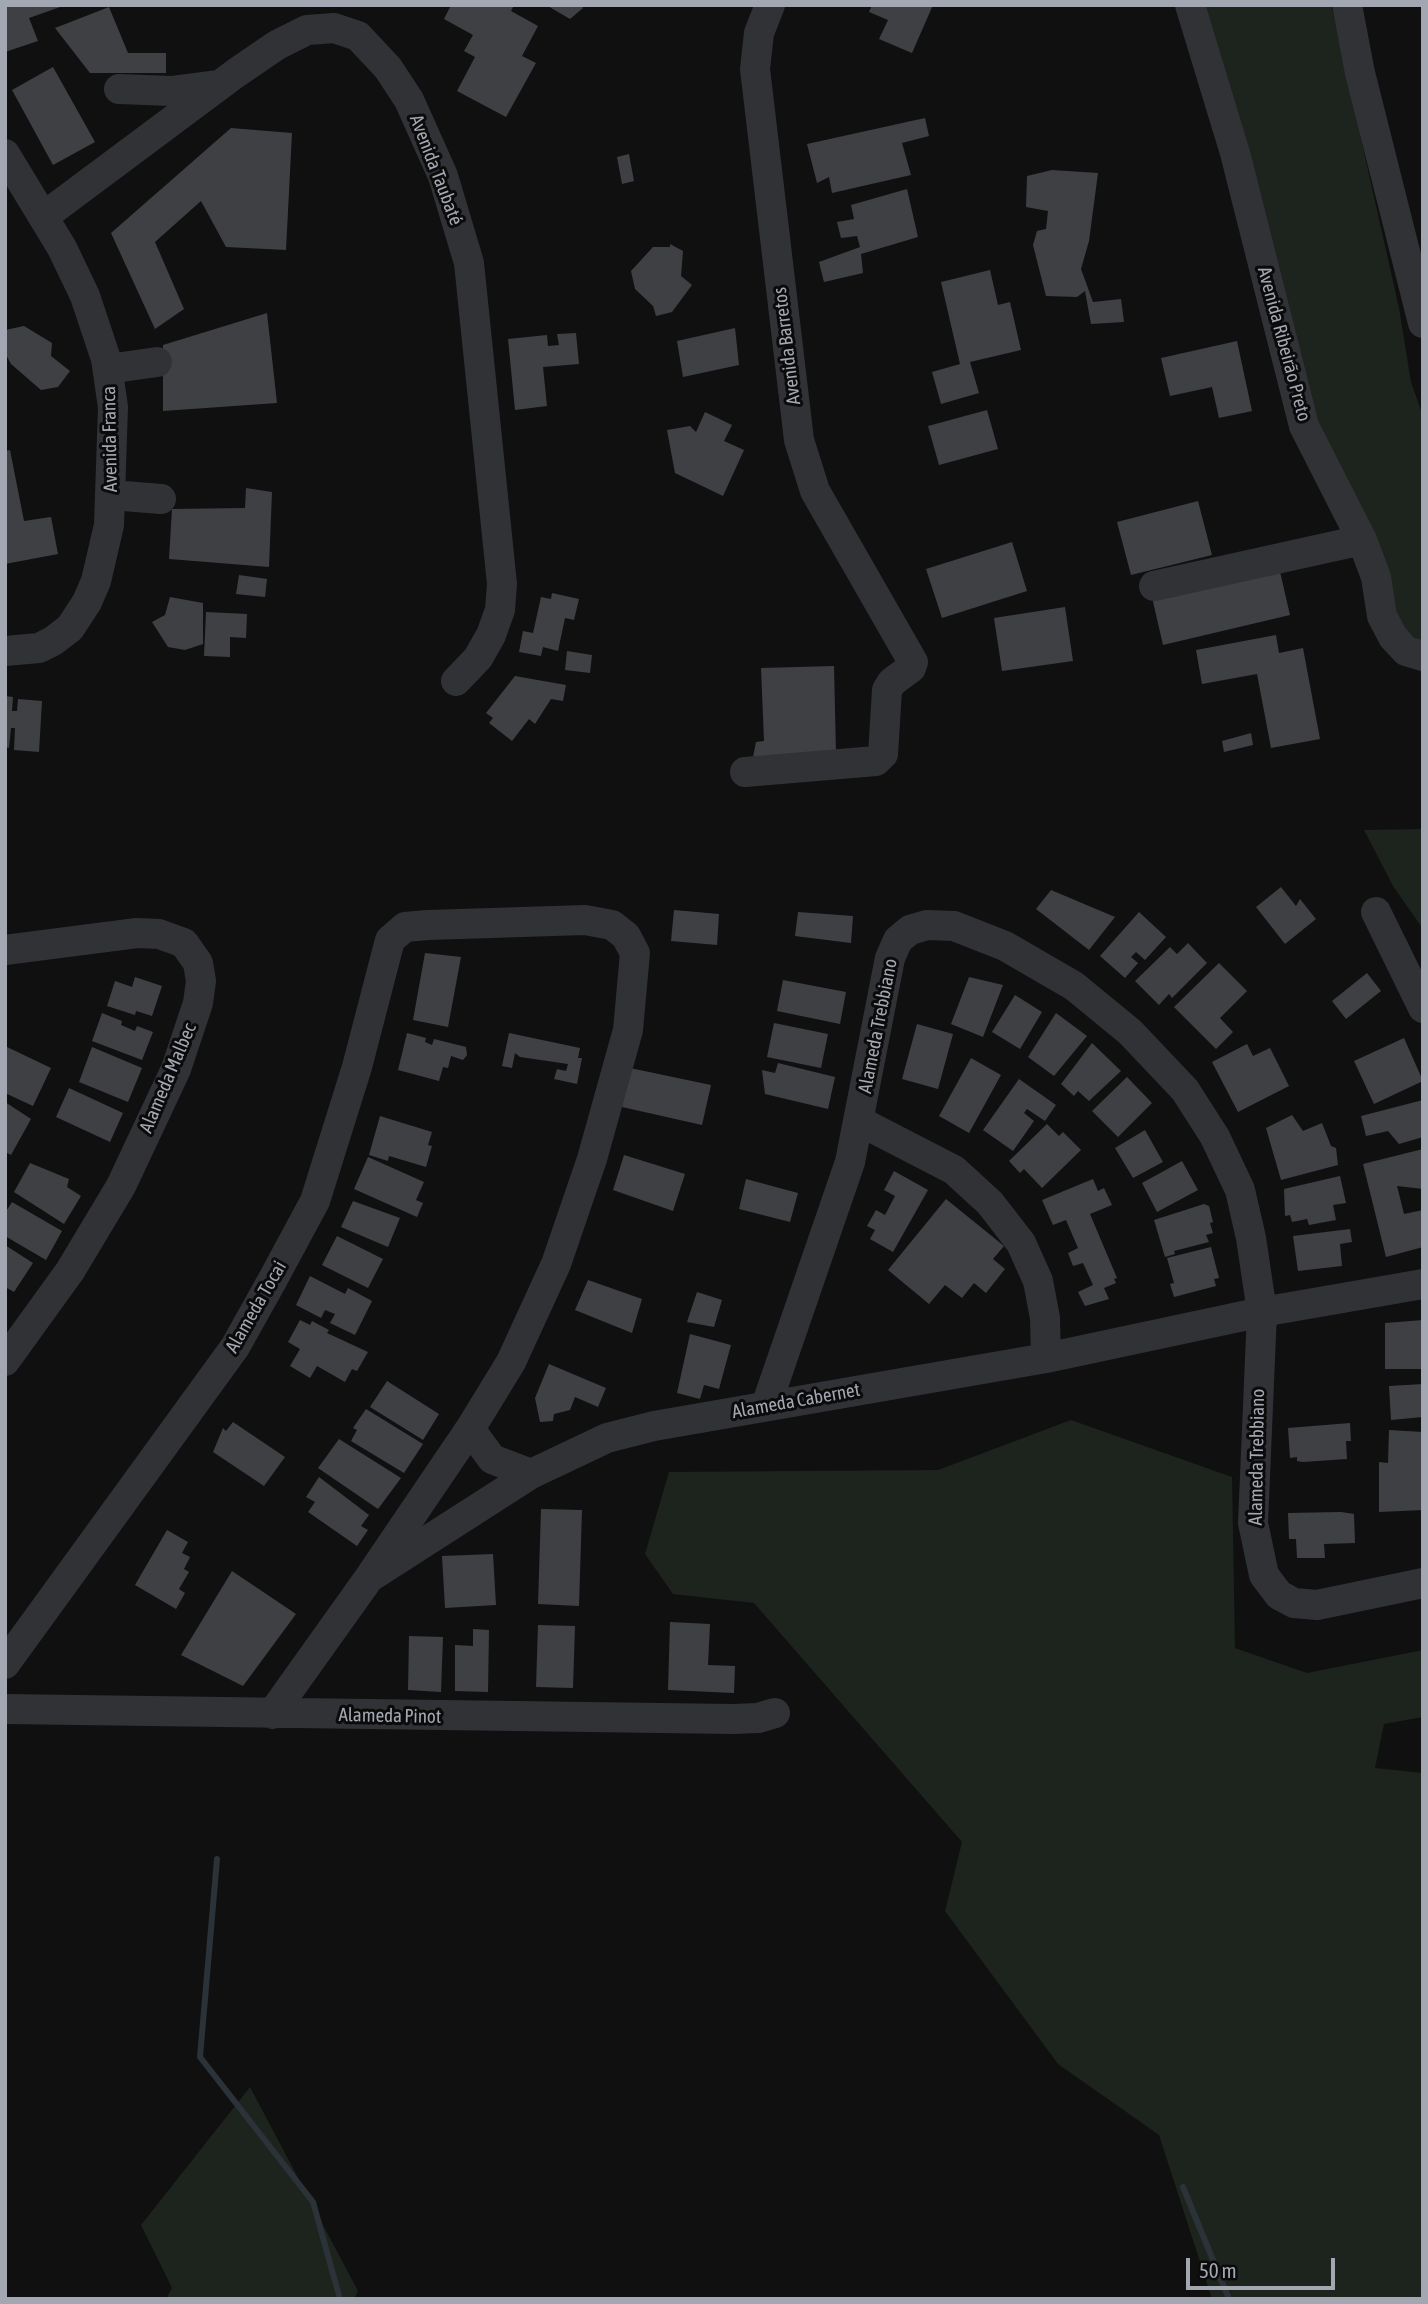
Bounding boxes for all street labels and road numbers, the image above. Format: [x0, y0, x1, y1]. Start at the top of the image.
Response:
street label: Avenida Taubaté [405, 112, 467, 228]
street label: Avenida Ribeirão Preto [1252, 264, 1316, 424]
street label: Avenida Barretos [768, 286, 806, 406]
street label: Avenida Franca [98, 386, 122, 492]
street label: Alameda Trebbiano [854, 957, 902, 1095]
street label: Alameda Malbec [135, 1020, 201, 1136]
street label: Alameda Tocai [221, 1257, 291, 1357]
street label: Alameda Cabernet [730, 1379, 862, 1423]
street label: Alameda Trebbiano [1244, 1388, 1270, 1526]
street label: Alameda Pinot [338, 1704, 442, 1728]

